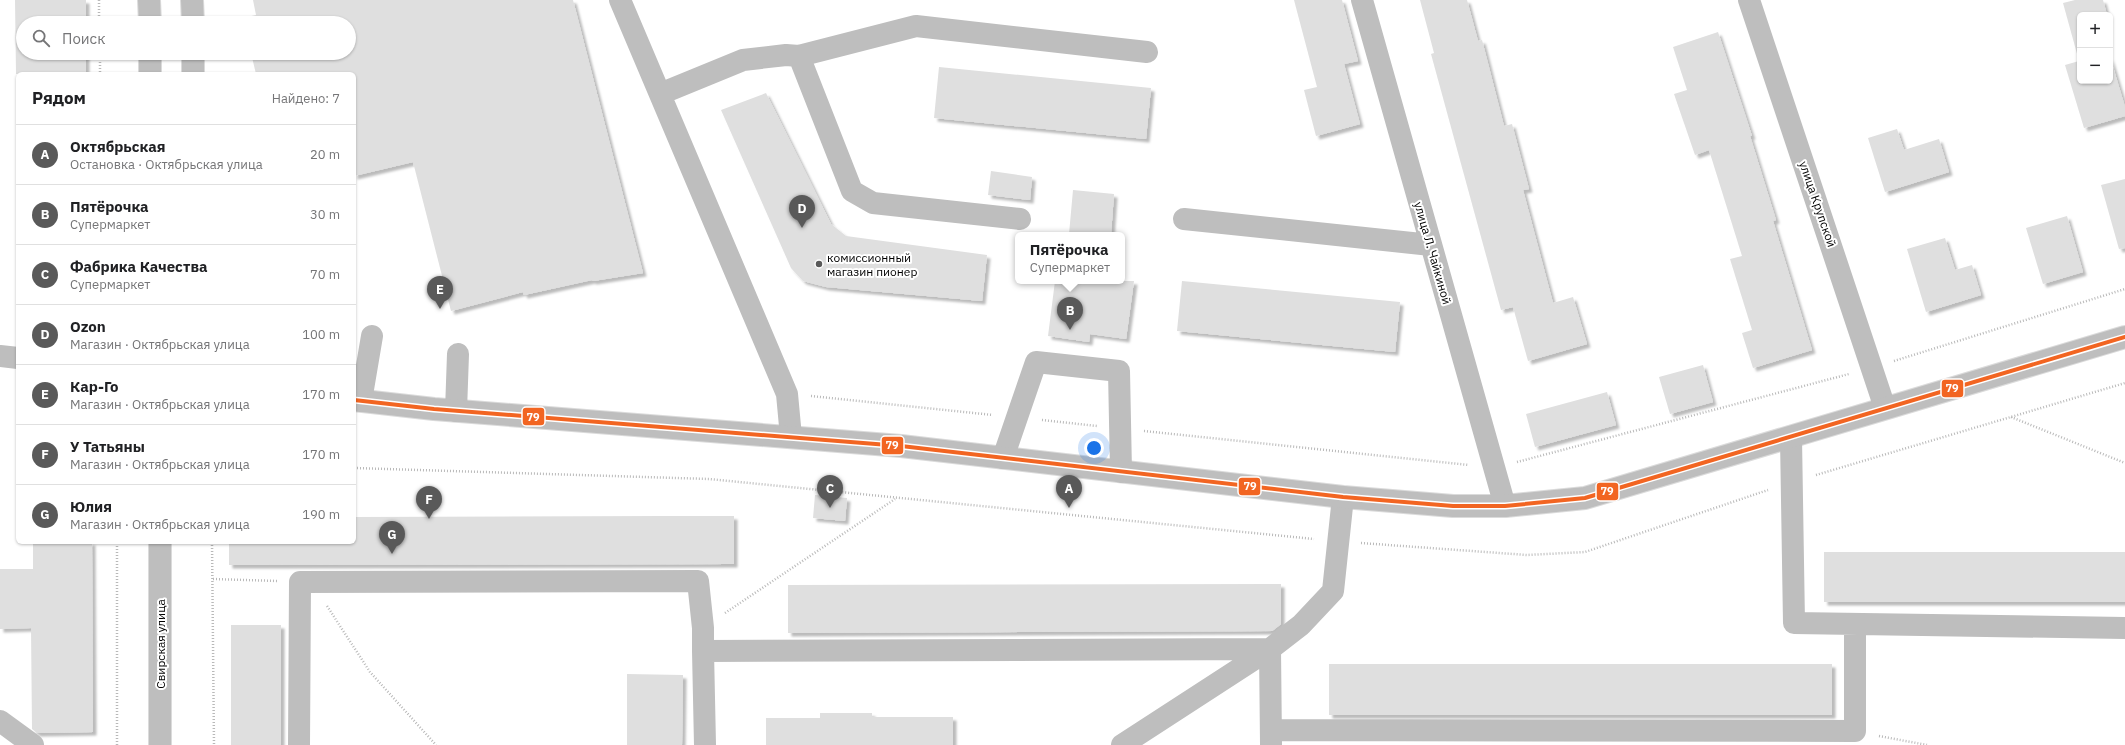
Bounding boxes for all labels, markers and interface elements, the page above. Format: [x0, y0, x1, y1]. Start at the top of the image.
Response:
map controls [2077, 12, 2113, 84]
button: + [2077, 12, 2113, 48]
search box [16, 16, 356, 60]
icon: search [30, 27, 52, 49]
text: Поиск [62, 29, 105, 48]
button: − [2077, 48, 2113, 84]
text: Рядом [32, 87, 86, 109]
text: Найдено: 7 [272, 90, 340, 107]
text: Октябрьская [70, 137, 165, 156]
text: A [41, 146, 49, 163]
text: 20 m [310, 146, 340, 163]
text: Остановка · Октябрьская улица [70, 156, 263, 173]
street label: улица Крупской [1796, 159, 1840, 249]
pin: D [789, 195, 815, 228]
text: Пятёрочка [70, 197, 149, 216]
street label: улица Л. Чайкиной [1411, 200, 1455, 306]
text: B [41, 206, 49, 223]
text: 30 m [310, 206, 340, 223]
text: Супермаркет [70, 216, 150, 233]
popup [1015, 232, 1125, 284]
text: Пятёрочка [1030, 240, 1109, 259]
place label: комиссионный магазин пионер [827, 250, 917, 279]
text: Фабрика Качества [70, 257, 208, 276]
marker: комиссионный магазин пионер [814, 259, 824, 269]
text: Супермаркет [1030, 259, 1110, 276]
text: C [41, 266, 49, 283]
text: 70 m [310, 266, 340, 283]
text: Супермаркет [70, 276, 150, 293]
pin: E [427, 276, 453, 309]
pin: B [1057, 297, 1083, 330]
text: Ozon [70, 317, 106, 336]
text: D [40, 326, 50, 343]
text: 100 m [302, 326, 340, 343]
text: Магазин · Октябрьская улица [70, 336, 250, 353]
text: Кар-Го [70, 377, 119, 396]
line badge: 79 [1941, 379, 1964, 398]
text: 79 [1945, 381, 1959, 395]
text: E [41, 386, 49, 403]
text: 170 m [302, 386, 340, 403]
text: Магазин · Октябрьская улица [70, 396, 250, 413]
line badge: 79 [522, 407, 545, 426]
text: 79 [526, 410, 540, 424]
line badge: 79 [881, 436, 904, 455]
text: У Татьяны [70, 437, 145, 456]
text: 79 [885, 438, 899, 452]
your location [1084, 438, 1104, 458]
text: F [41, 446, 49, 463]
text: 170 m [302, 446, 340, 463]
text: Магазин · Октябрьская улица [70, 456, 250, 473]
pin: C [817, 475, 843, 508]
pin: A [1056, 475, 1082, 508]
line badge: 79 [1238, 477, 1261, 496]
text: 79 [1243, 479, 1257, 493]
line badge: 79 [1596, 482, 1619, 501]
text: 79 [1600, 484, 1614, 498]
pin: F [416, 486, 442, 519]
text: Юлия [70, 497, 112, 516]
text: G [40, 506, 50, 523]
text: 190 m [302, 506, 340, 523]
text: Магазин · Октябрьская улица [70, 516, 250, 533]
pin: G [379, 521, 405, 554]
street label: Свирская улица [153, 599, 168, 689]

